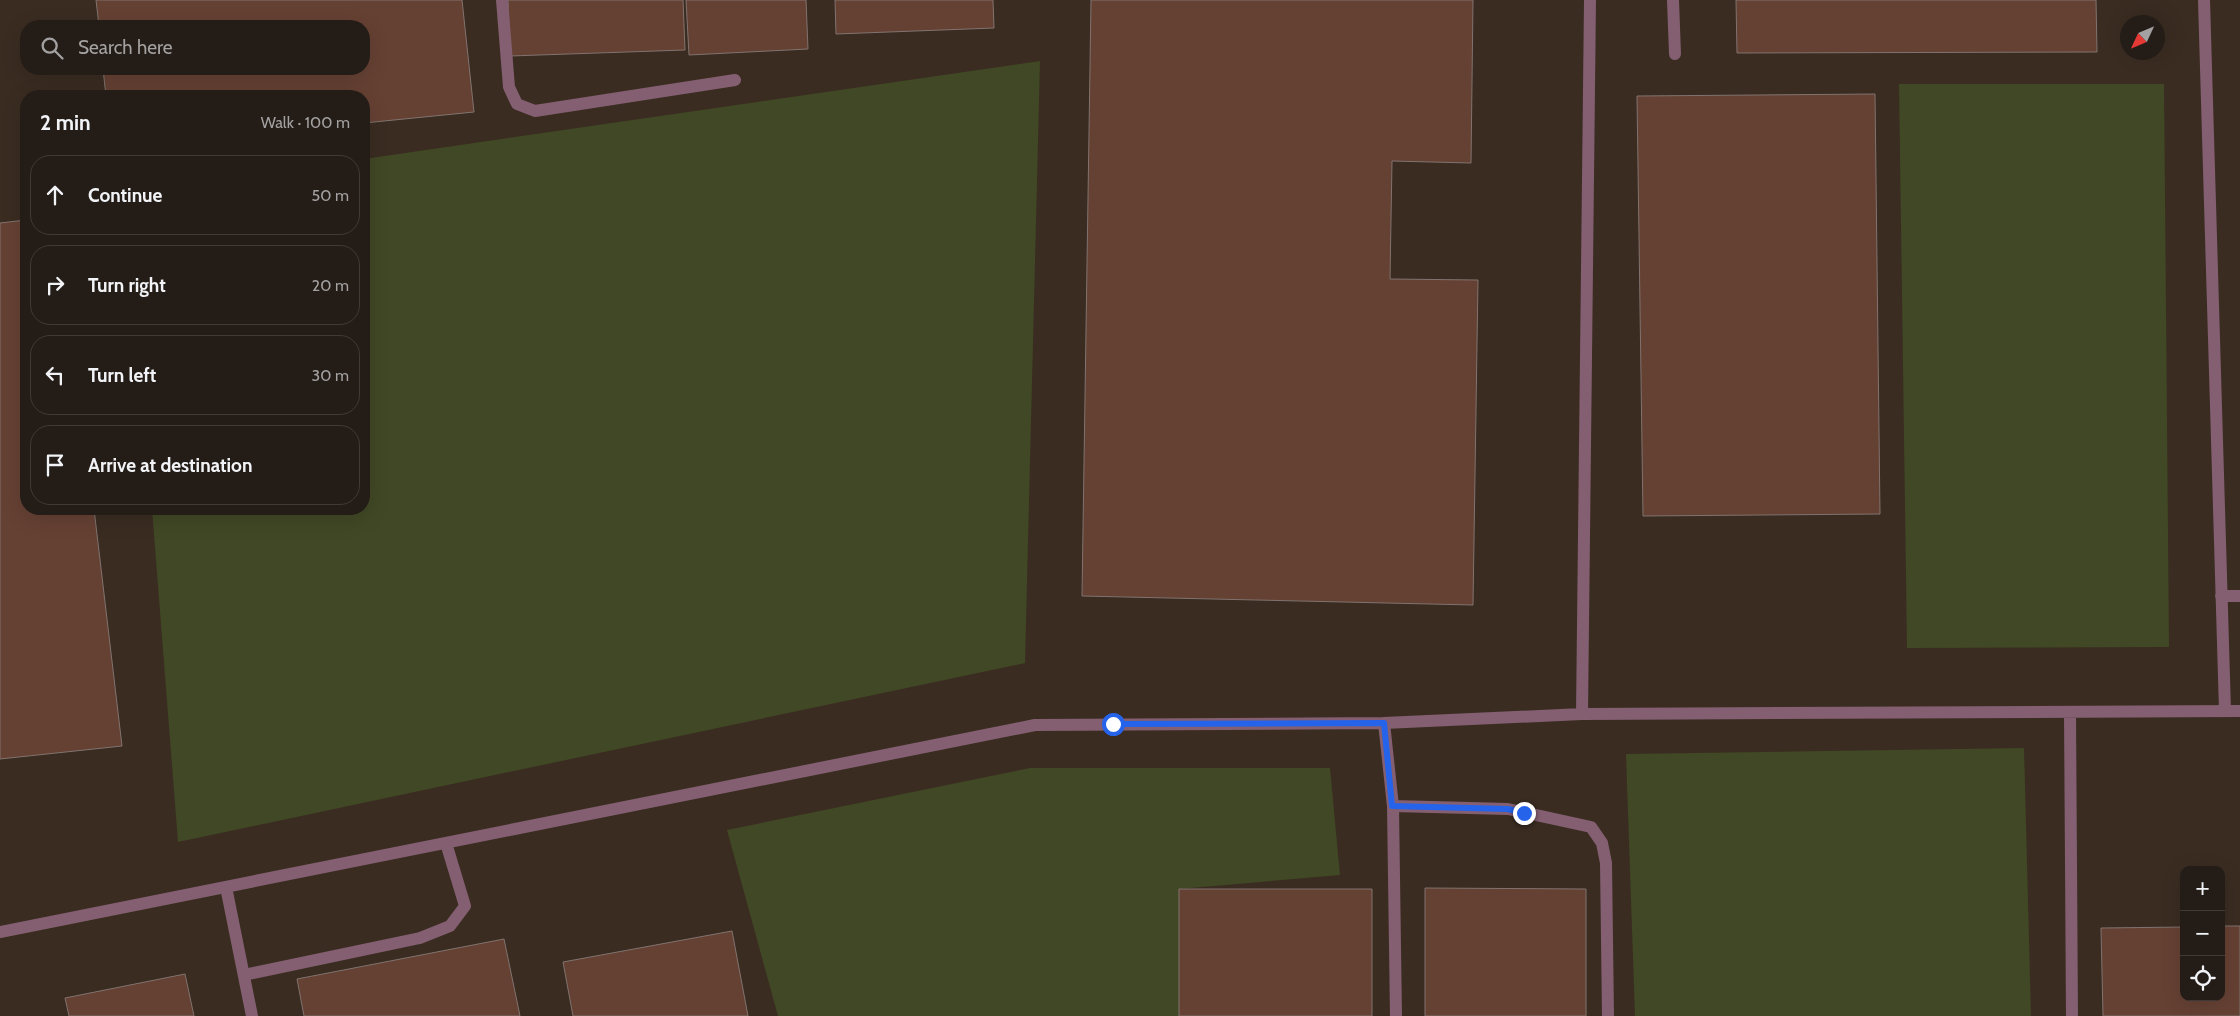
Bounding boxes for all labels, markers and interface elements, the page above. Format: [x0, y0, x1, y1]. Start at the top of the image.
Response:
north arrow [2120, 15, 2165, 60]
search box [20, 20, 370, 75]
icon: search [38, 34, 66, 62]
text: Search here [78, 36, 172, 59]
text: 2 min [40, 110, 91, 135]
text: Walk · 100 m [261, 113, 350, 132]
icon: ahead [41, 181, 69, 209]
text: Continue [88, 184, 162, 207]
text: 50 m [312, 186, 349, 205]
icon: right [41, 271, 69, 299]
text: Turn right [88, 274, 166, 297]
text: 20 m [312, 276, 349, 295]
icon: left [41, 361, 69, 389]
text: Turn left [88, 364, 156, 387]
text: 30 m [312, 366, 349, 385]
icon: arrive [41, 451, 69, 479]
text: Arrive at destination [88, 454, 252, 477]
route start [1102, 713, 1125, 736]
route end [1513, 802, 1536, 825]
map controls [2180, 866, 2225, 1001]
button: + [2180, 866, 2225, 911]
button: − [2180, 911, 2225, 956]
button: locate [2180, 956, 2225, 1001]

